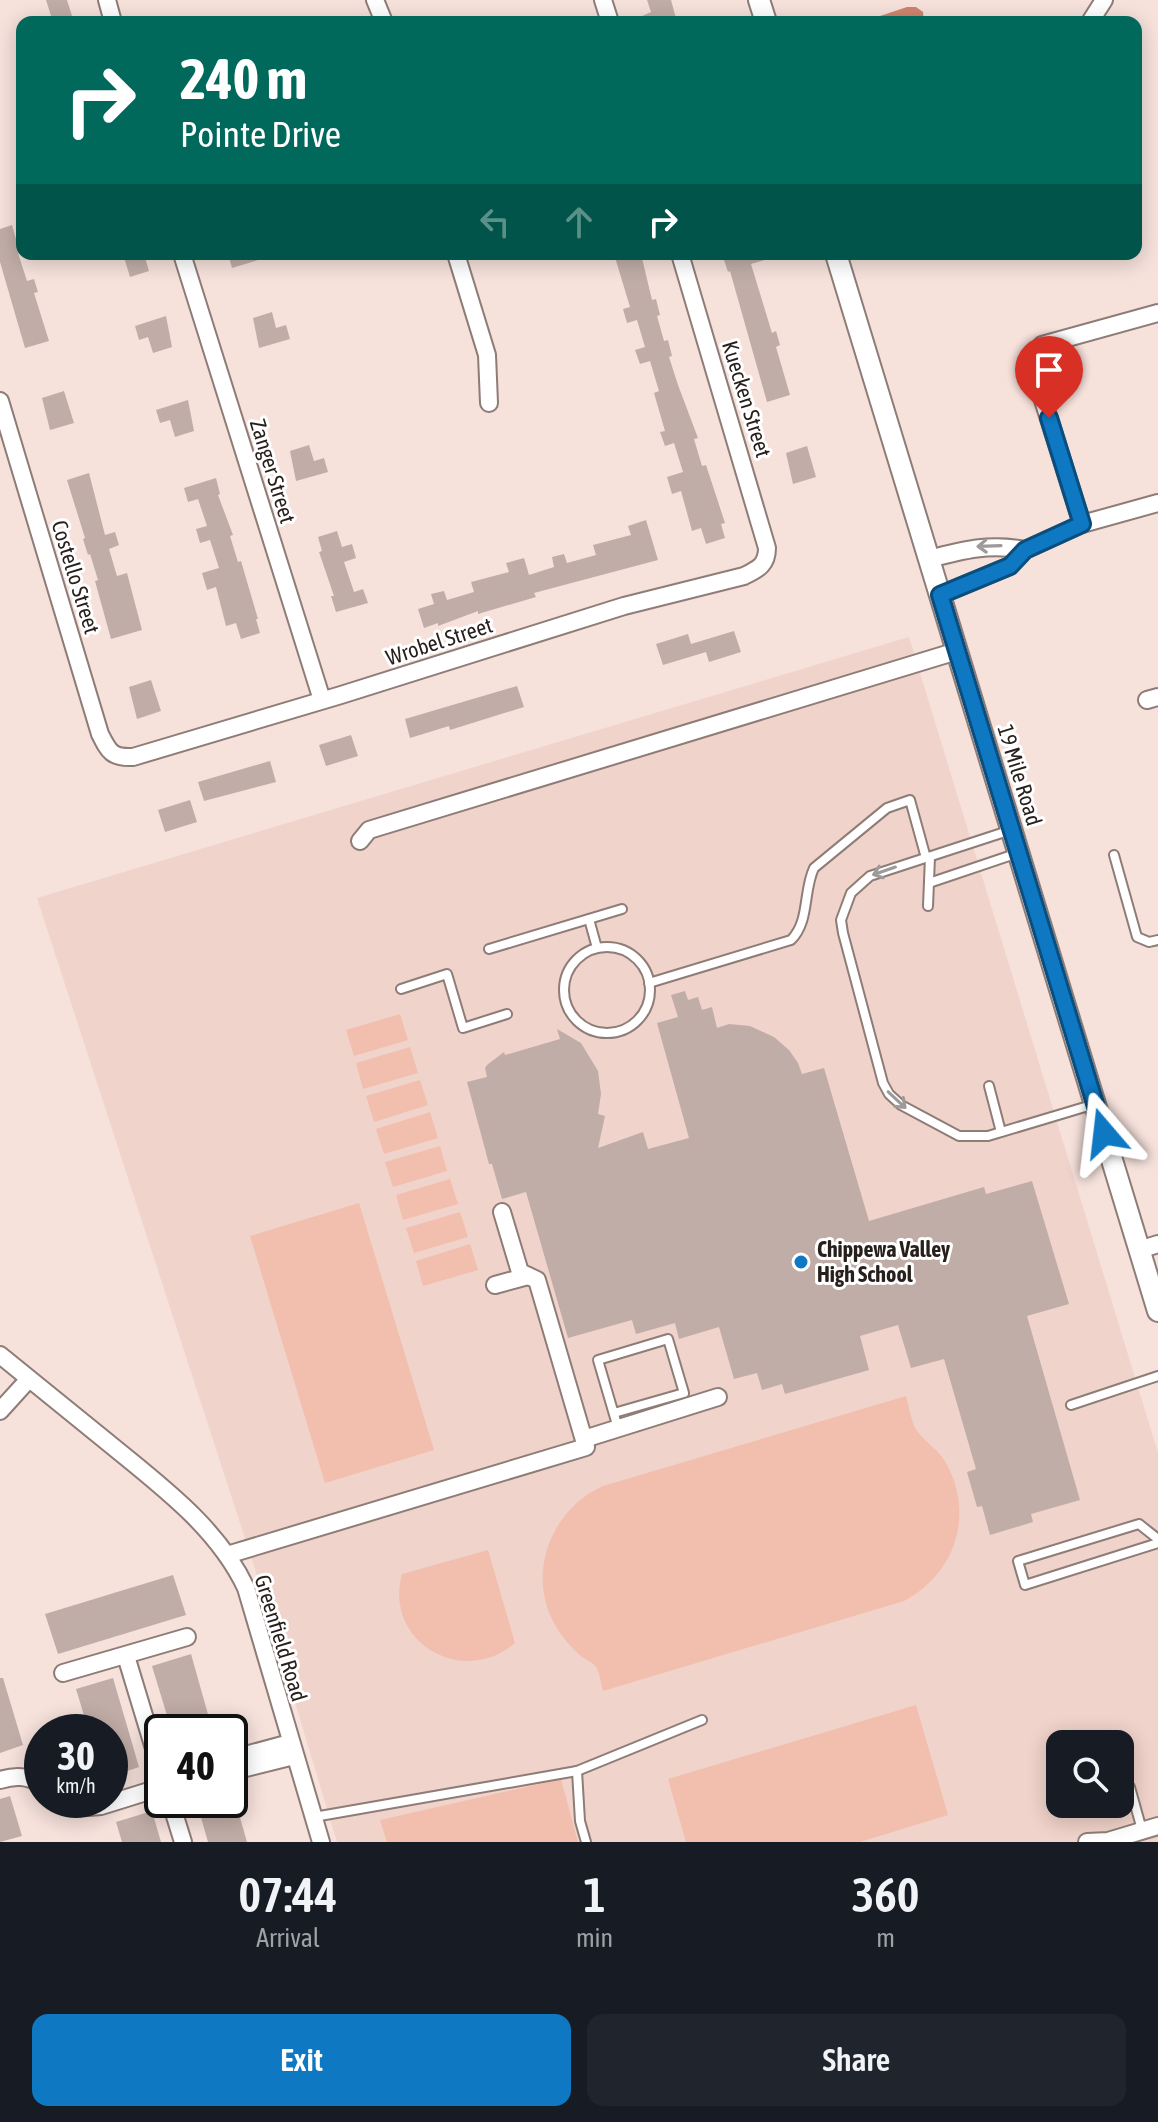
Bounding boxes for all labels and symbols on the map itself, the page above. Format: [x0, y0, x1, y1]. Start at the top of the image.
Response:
pin [1015, 336, 1083, 418]
street label: Kuecken Street [717, 338, 777, 460]
street label: Zanger Street [245, 416, 301, 526]
street label: Costello Street [46, 517, 106, 637]
one-way arrow [976, 539, 1003, 554]
street label: Wrobel Street [383, 612, 495, 670]
street label: 19 Mile Road [992, 721, 1048, 829]
one-way arrow [872, 865, 897, 880]
one-way arrow [887, 1090, 907, 1109]
position arrow [1062, 1091, 1146, 1175]
place label: Chippewa Valley High School [817, 1236, 950, 1287]
marker: Chippewa Valley High School [792, 1253, 810, 1271]
street label: Greenfield Road [249, 1572, 313, 1704]
speed limit sign: 40 [144, 1714, 248, 1818]

